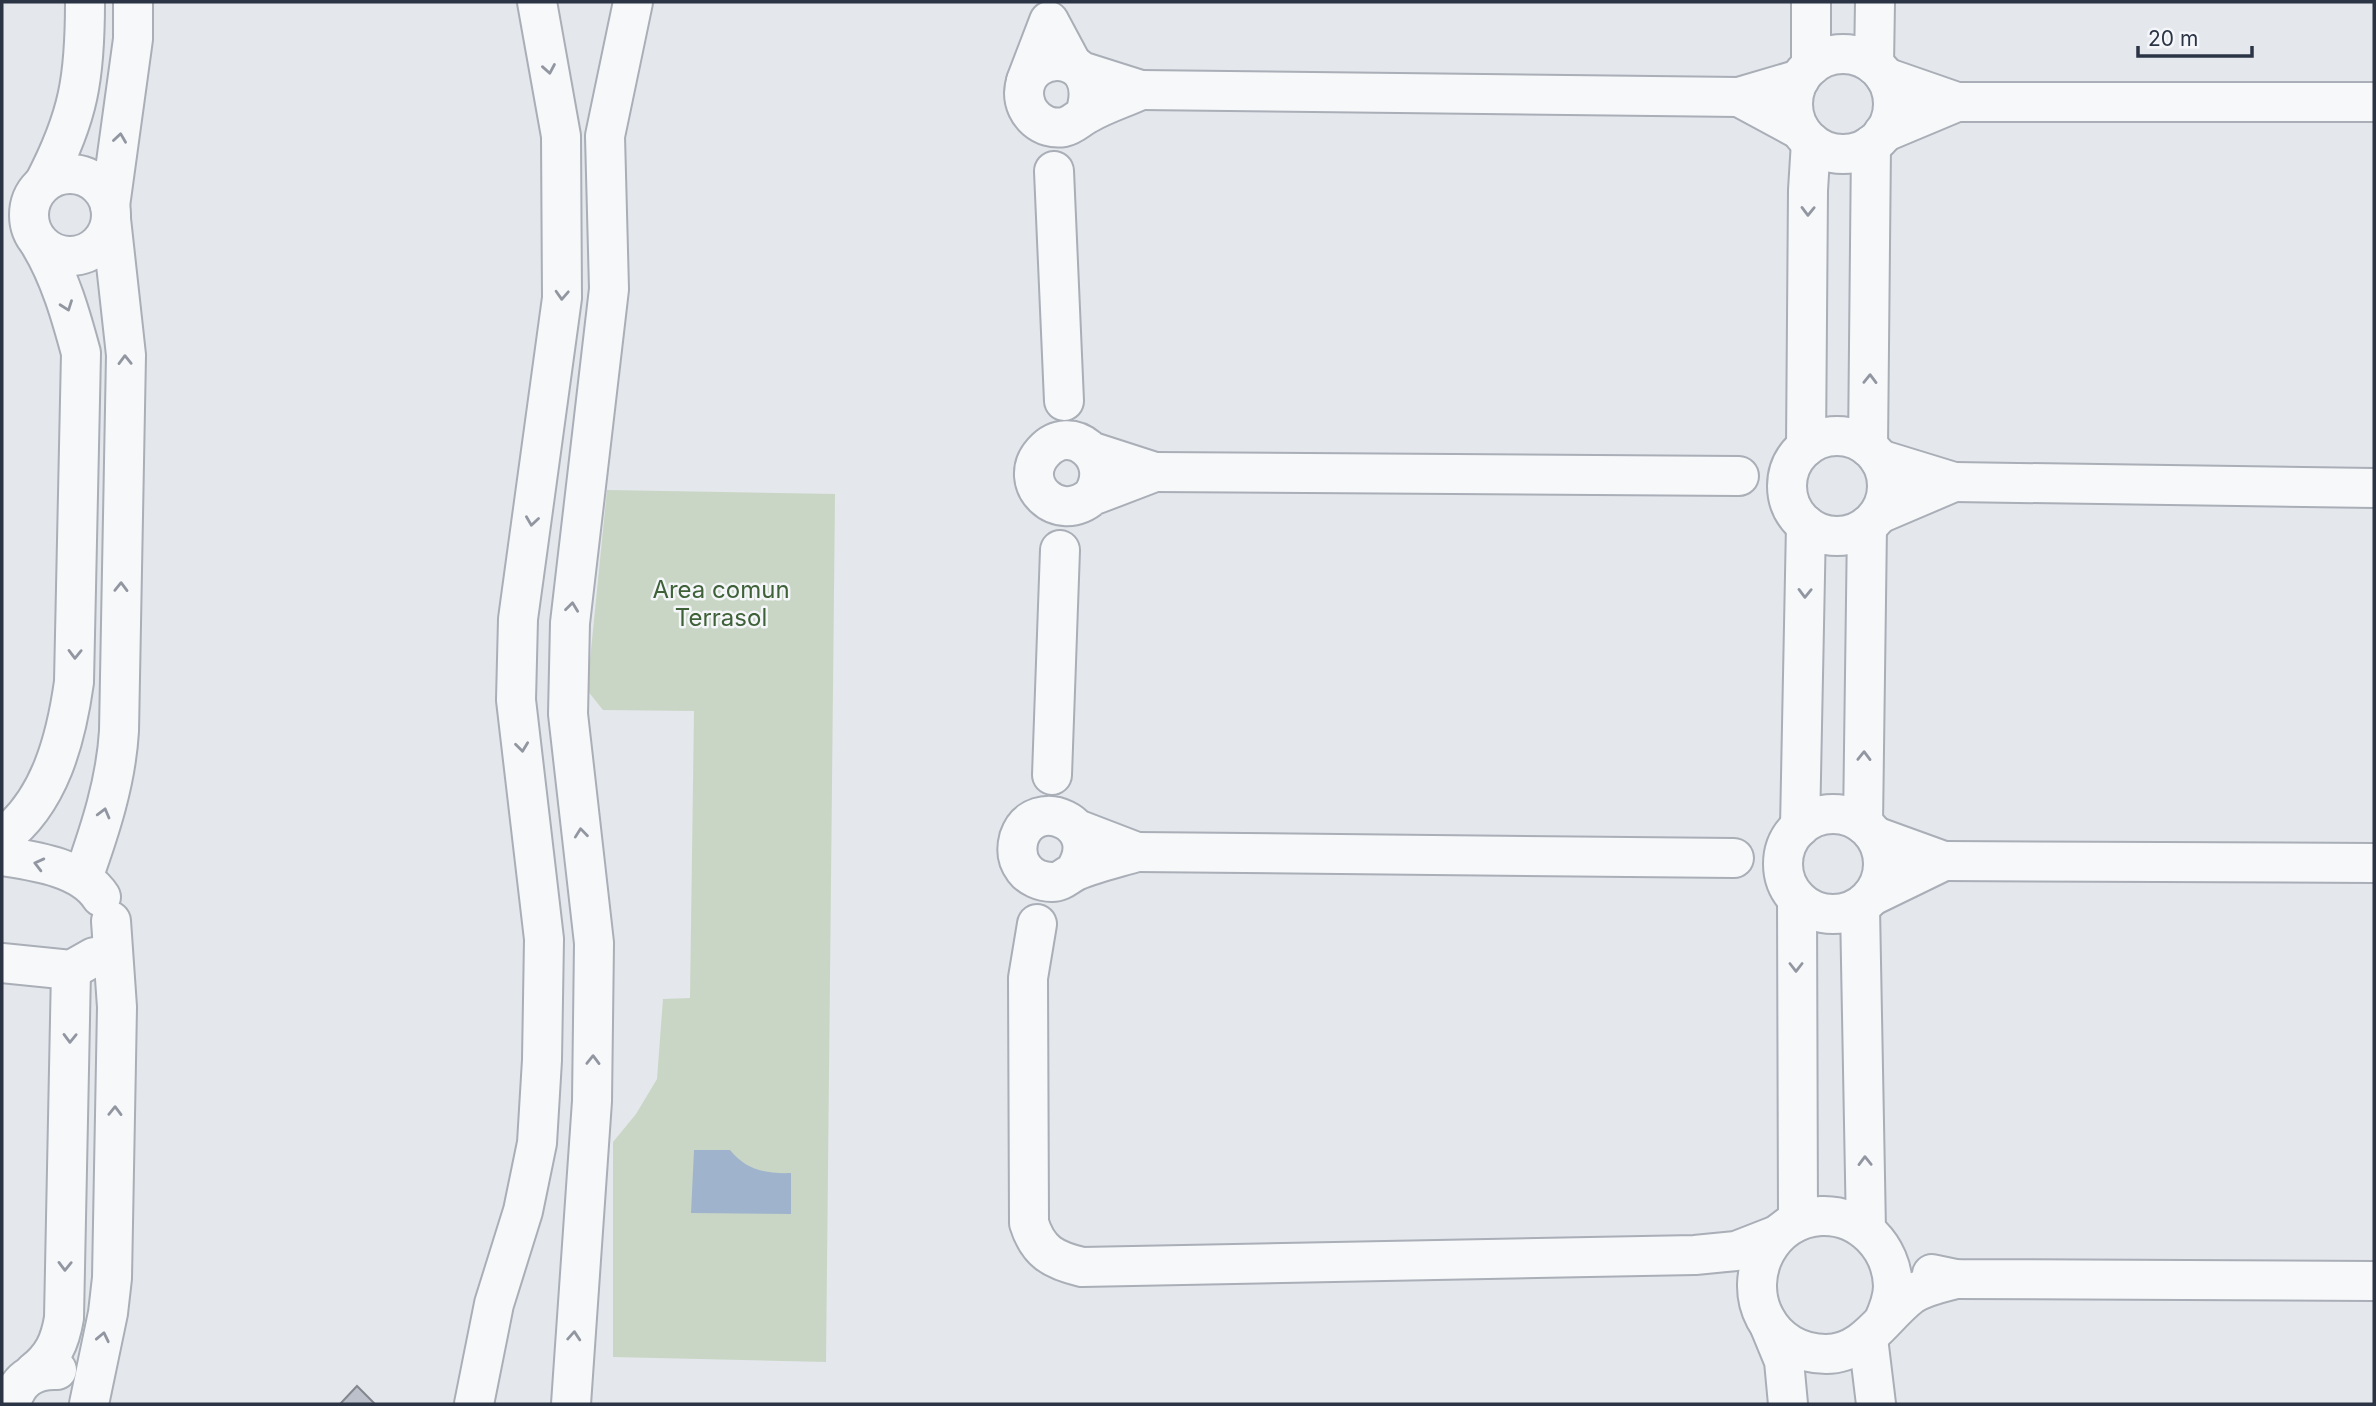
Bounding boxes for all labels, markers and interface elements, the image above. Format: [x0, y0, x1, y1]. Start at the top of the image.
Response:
scale bar [2138, 14, 2252, 58]
text: 20 m [2148, 26, 2198, 51]
one-way arrow [541, 63, 556, 75]
one-way arrow [112, 132, 127, 144]
one-way arrow [1800, 206, 1816, 216]
one-way arrow [554, 290, 569, 301]
one-way arrow [59, 300, 73, 312]
one-way arrow [117, 354, 133, 365]
one-way arrow [1862, 373, 1878, 383]
one-way arrow [524, 515, 539, 527]
park label: Area comun Terrasol [652, 575, 790, 632]
one-way arrow [113, 582, 129, 592]
one-way arrow [1797, 588, 1812, 599]
one-way arrow [565, 601, 580, 613]
one-way arrow [67, 649, 83, 660]
one-way arrow [514, 741, 529, 753]
one-way arrow [1856, 750, 1872, 761]
one-way arrow [96, 807, 110, 819]
one-way arrow [574, 828, 589, 839]
one-way arrow [33, 858, 45, 872]
one-way arrow [1788, 962, 1804, 973]
one-way arrow [62, 1033, 78, 1044]
one-way arrow [585, 1055, 601, 1065]
one-way arrow [107, 1105, 123, 1115]
one-way arrow [1857, 1156, 1873, 1166]
one-way arrow [58, 1260, 73, 1271]
one-way arrow [566, 1330, 581, 1341]
one-way arrow [94, 1331, 109, 1343]

